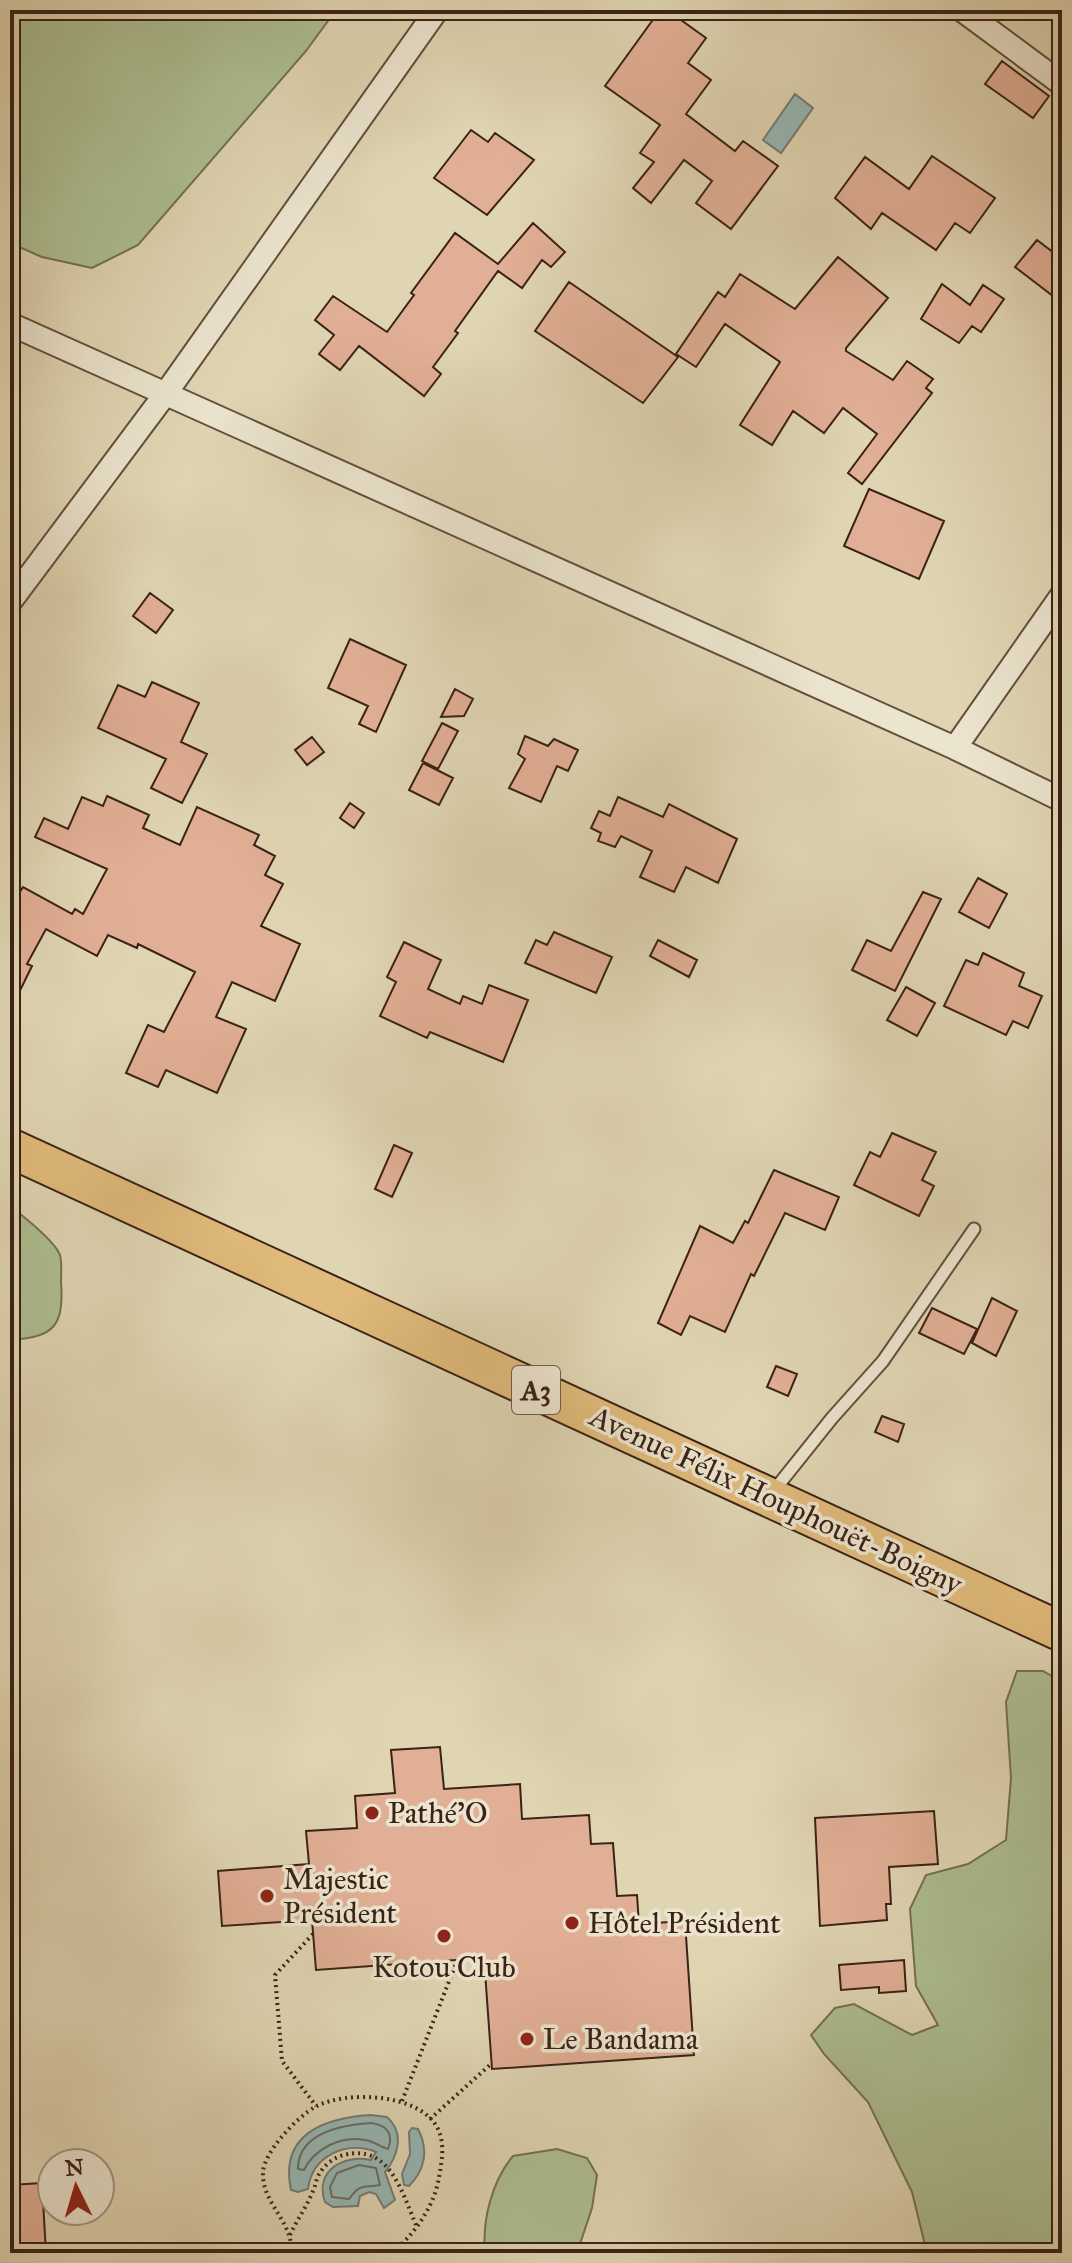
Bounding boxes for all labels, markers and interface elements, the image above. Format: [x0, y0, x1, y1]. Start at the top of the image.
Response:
road number: A3 [512, 1366, 560, 1414]
street label: Avenue Félix Houphouët-Boigny [582, 1397, 969, 1603]
place label: Pathé'O [388, 1795, 488, 1831]
marker: Pathé'O [363, 1804, 381, 1822]
place label: Majestic Président [283, 1861, 397, 1931]
marker: Majestic Président [258, 1887, 276, 1905]
place label: Hôtel Président [588, 1905, 781, 1941]
marker: Hôtel Président [563, 1914, 581, 1932]
marker: Kotou Club [435, 1927, 453, 1945]
place label: Kotou Club [372, 1949, 516, 1985]
place label: Le Bandama [543, 2021, 699, 2057]
marker: Le Bandama [518, 2030, 536, 2048]
north arrow [36, 2147, 116, 2227]
text: N [64, 2153, 85, 2182]

